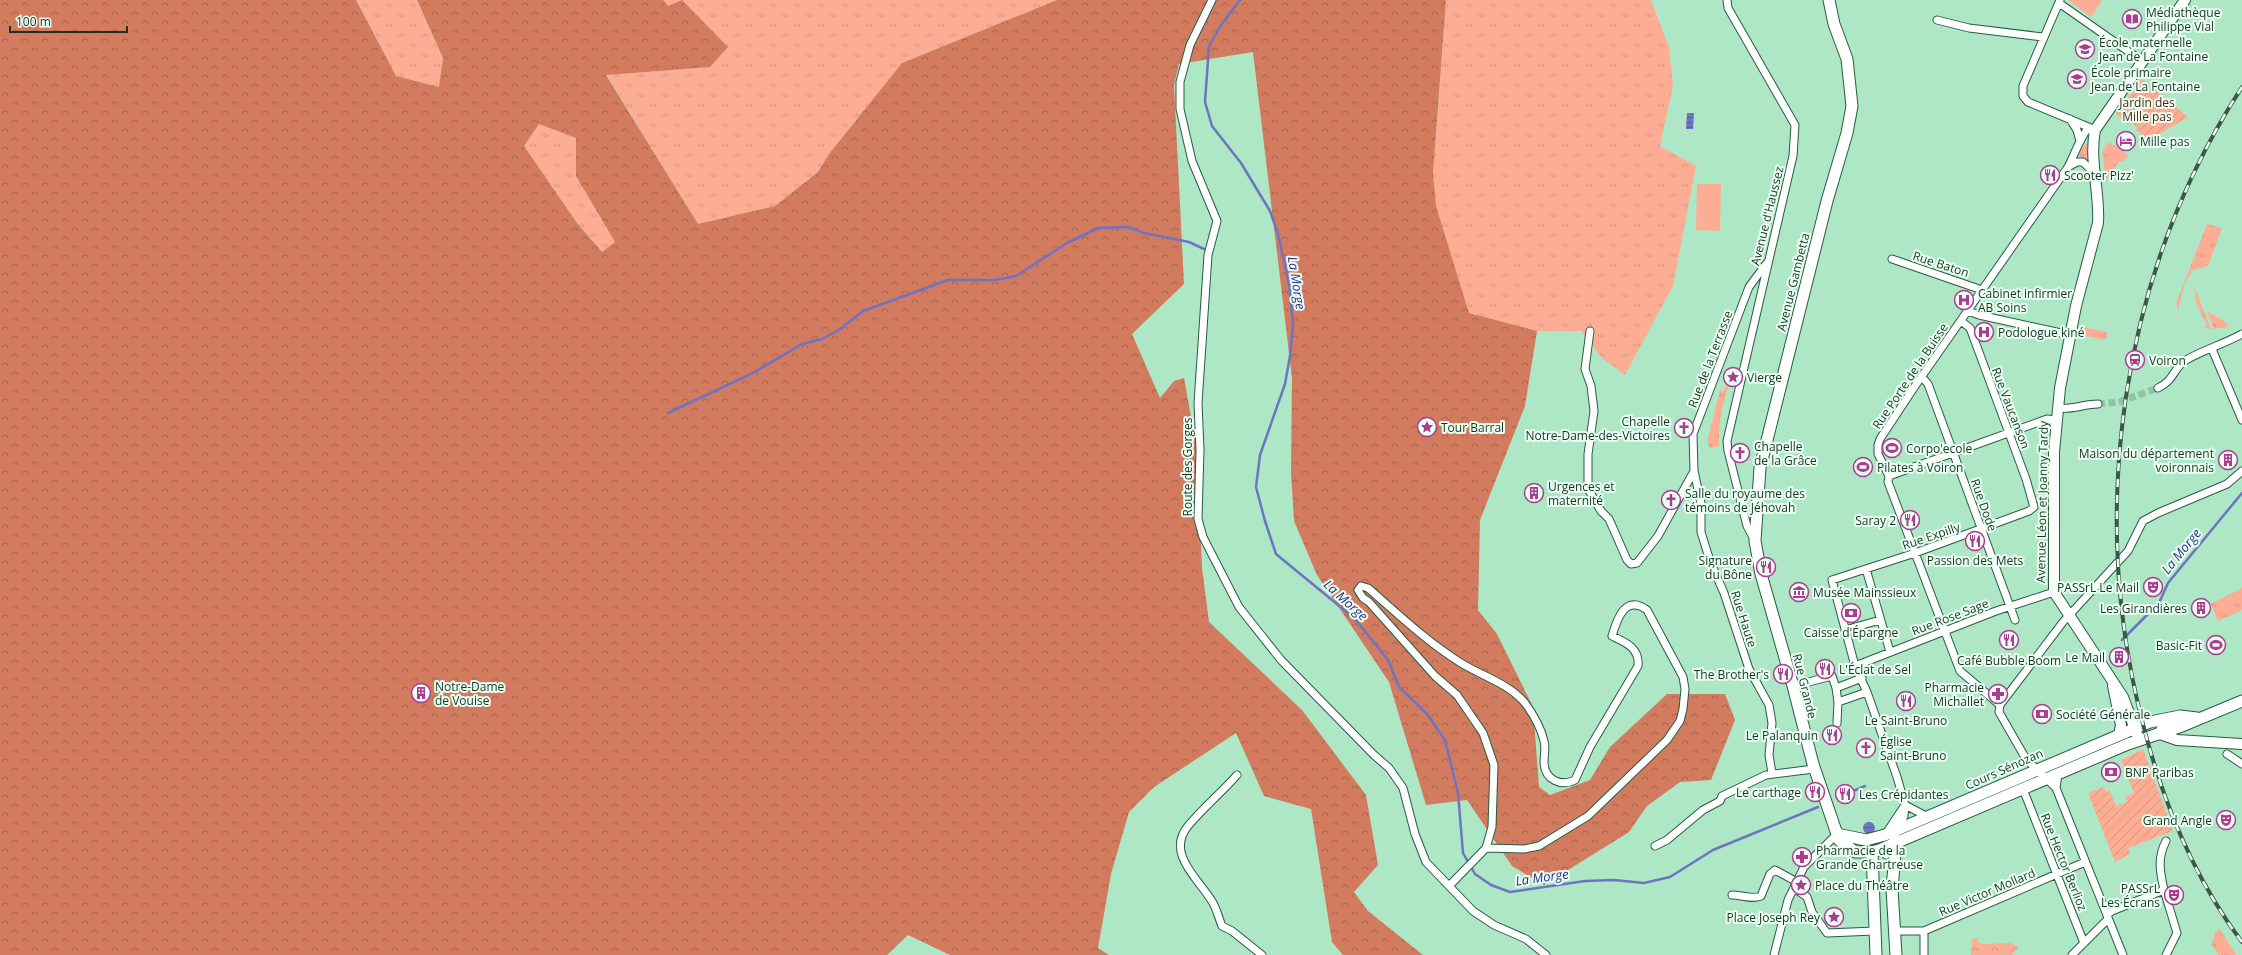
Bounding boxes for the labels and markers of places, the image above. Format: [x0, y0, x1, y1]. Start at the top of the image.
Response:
place label: Médiathèque Philippe Vial [2146, 4, 2221, 35]
library icon: Médiathèque Philippe Vial [2121, 8, 2143, 30]
place label: École maternelle Jean de La Fontaine [2098, 34, 2208, 65]
school or university icon: École maternelle Jean de La Fontaine [2074, 38, 2096, 60]
place label: École primaire Jean de La Fontaine [2090, 64, 2200, 95]
school or university icon: École primaire Jean de La Fontaine [2066, 68, 2088, 90]
hotel icon: Mille pas [2115, 130, 2137, 152]
place label: Mille pas [2140, 133, 2190, 150]
restaurant icon: Scooter Pizz' [2039, 164, 2061, 186]
place label: Scooter Pizz' [2064, 167, 2134, 184]
place label: Cabinet infirmier AB Soins [1978, 285, 2072, 316]
hospital icon: Cabinet infirmier AB Soins [1953, 289, 1975, 311]
hospital icon: Podologue kiné [1973, 321, 1995, 343]
place label: Podologue kiné [1998, 324, 2085, 341]
station icon: Voiron [2124, 349, 2146, 371]
place label: Voiron [2149, 352, 2186, 369]
place icon: Vierge [1722, 366, 1744, 388]
place label: Vierge [1747, 369, 1782, 386]
place label: Chapelle Notre-Dame-des-Victoires [1525, 413, 1670, 444]
place icon: Tour Barral [1416, 416, 1438, 438]
church icon: Chapelle Notre-Dame-des-Victoires [1673, 417, 1695, 439]
place label: Tour Barral [1441, 419, 1504, 436]
sports icon: Corpo'ecole [1881, 437, 1903, 459]
place label: Chapelle de la Grâce [1754, 438, 1817, 469]
place label: Corpo'ecole [1906, 440, 1973, 457]
church icon: Chapelle de la Grâce [1729, 442, 1751, 464]
place label: Maison du département voironnais [2079, 445, 2214, 476]
building icon: Maison du département voironnais [2217, 449, 2239, 471]
sports icon: Pilates à Voiron [1852, 456, 1874, 478]
place label: Pilates à Voiron [1877, 459, 1963, 476]
place label: Urgences et maternité [1548, 478, 1615, 509]
building icon: Urgences et maternité [1523, 482, 1545, 504]
place label: Salle du royaume des témoins de Jéhovah [1685, 485, 1805, 516]
church icon: Salle du royaume des témoins de Jéhovah [1660, 489, 1682, 511]
restaurant icon: Saray 2 [1899, 509, 1921, 531]
place label: Saray 2 [1855, 512, 1896, 529]
restaurant icon: Passion des Mets [1964, 530, 1986, 552]
place label: Signature du Bône [1699, 552, 1752, 583]
place label: Passion des Mets [1927, 552, 2024, 569]
restaurant icon: Signature du Bône [1755, 556, 1777, 578]
theatre icon: PASSrL Le Mail [2142, 576, 2164, 598]
place label: PASSrL Le Mail [2057, 579, 2139, 596]
museum icon: Musée Mainssieux [1788, 581, 1810, 603]
place label: Musée Mainssieux [1813, 584, 1917, 601]
building icon: Les Girandières [2190, 597, 2212, 619]
place label: Les Girandières [2100, 600, 2187, 617]
bank icon: Caisse d'Épargne [1840, 602, 1862, 624]
place label: Caisse d'Épargne [1804, 624, 1899, 641]
restaurant icon: Café Bubble Boom [1998, 629, 2020, 651]
sports icon: Basic-Fit [2205, 634, 2227, 656]
place label: Basic-Fit [2156, 637, 2202, 654]
building icon: Le Mail [2108, 646, 2130, 668]
place label: Le Mail [2065, 649, 2105, 666]
place label: Café Bubble Boom [1957, 652, 2061, 669]
restaurant icon: L'Éclat de Sel [1814, 658, 1836, 680]
place label: L'Éclat de Sel [1839, 661, 1911, 678]
restaurant icon: The Brother's [1772, 663, 1794, 685]
place label: The Brother's [1694, 666, 1769, 683]
place label: Notre-Dame de Vouise [435, 678, 505, 709]
place label: Pharmacie Michallet [1925, 679, 1984, 710]
building icon: Notre-Dame de Vouise [410, 682, 432, 704]
pharmacy icon: Pharmacie Michallet [1987, 683, 2009, 705]
restaurant icon: Le Saint-Bruno [1895, 690, 1917, 712]
bank icon: Société Générale [2031, 703, 2053, 725]
place label: Société Générale [2056, 706, 2151, 723]
place label: Le Saint-Bruno [1865, 712, 1947, 729]
restaurant icon: Le Palanquin [1821, 724, 1843, 746]
place label: Le Palanquin [1746, 727, 1818, 744]
place label: Église Saint-Bruno [1880, 733, 1946, 764]
church icon: Église Saint-Bruno [1855, 737, 1877, 759]
bank icon: BNP Paribas [2100, 761, 2122, 783]
place label: BNP Paribas [2125, 764, 2194, 781]
restaurant icon: Le carthage [1804, 781, 1826, 803]
restaurant icon: Les Crépidantes [1834, 783, 1856, 805]
place label: Le carthage [1736, 784, 1801, 801]
place label: Les Crépidantes [1859, 786, 1949, 803]
theatre icon: Grand Angle [2215, 809, 2237, 831]
place label: Grand Angle [2143, 812, 2212, 829]
place label: Pharmacie de la Grande Chartreuse [1816, 842, 1923, 873]
pharmacy icon: Pharmacie de la Grande Chartreuse [1791, 846, 1813, 868]
place icon: Place du Théâtre [1790, 874, 1812, 896]
place label: Place du Théâtre [1815, 877, 1909, 894]
place label: PASSrL Les Écrans [2101, 880, 2160, 911]
theatre icon: PASSrL Les Écrans [2163, 884, 2185, 906]
place icon: Place Joseph Rey [1823, 906, 1845, 928]
place label: Place Joseph Rey [1727, 909, 1821, 926]

